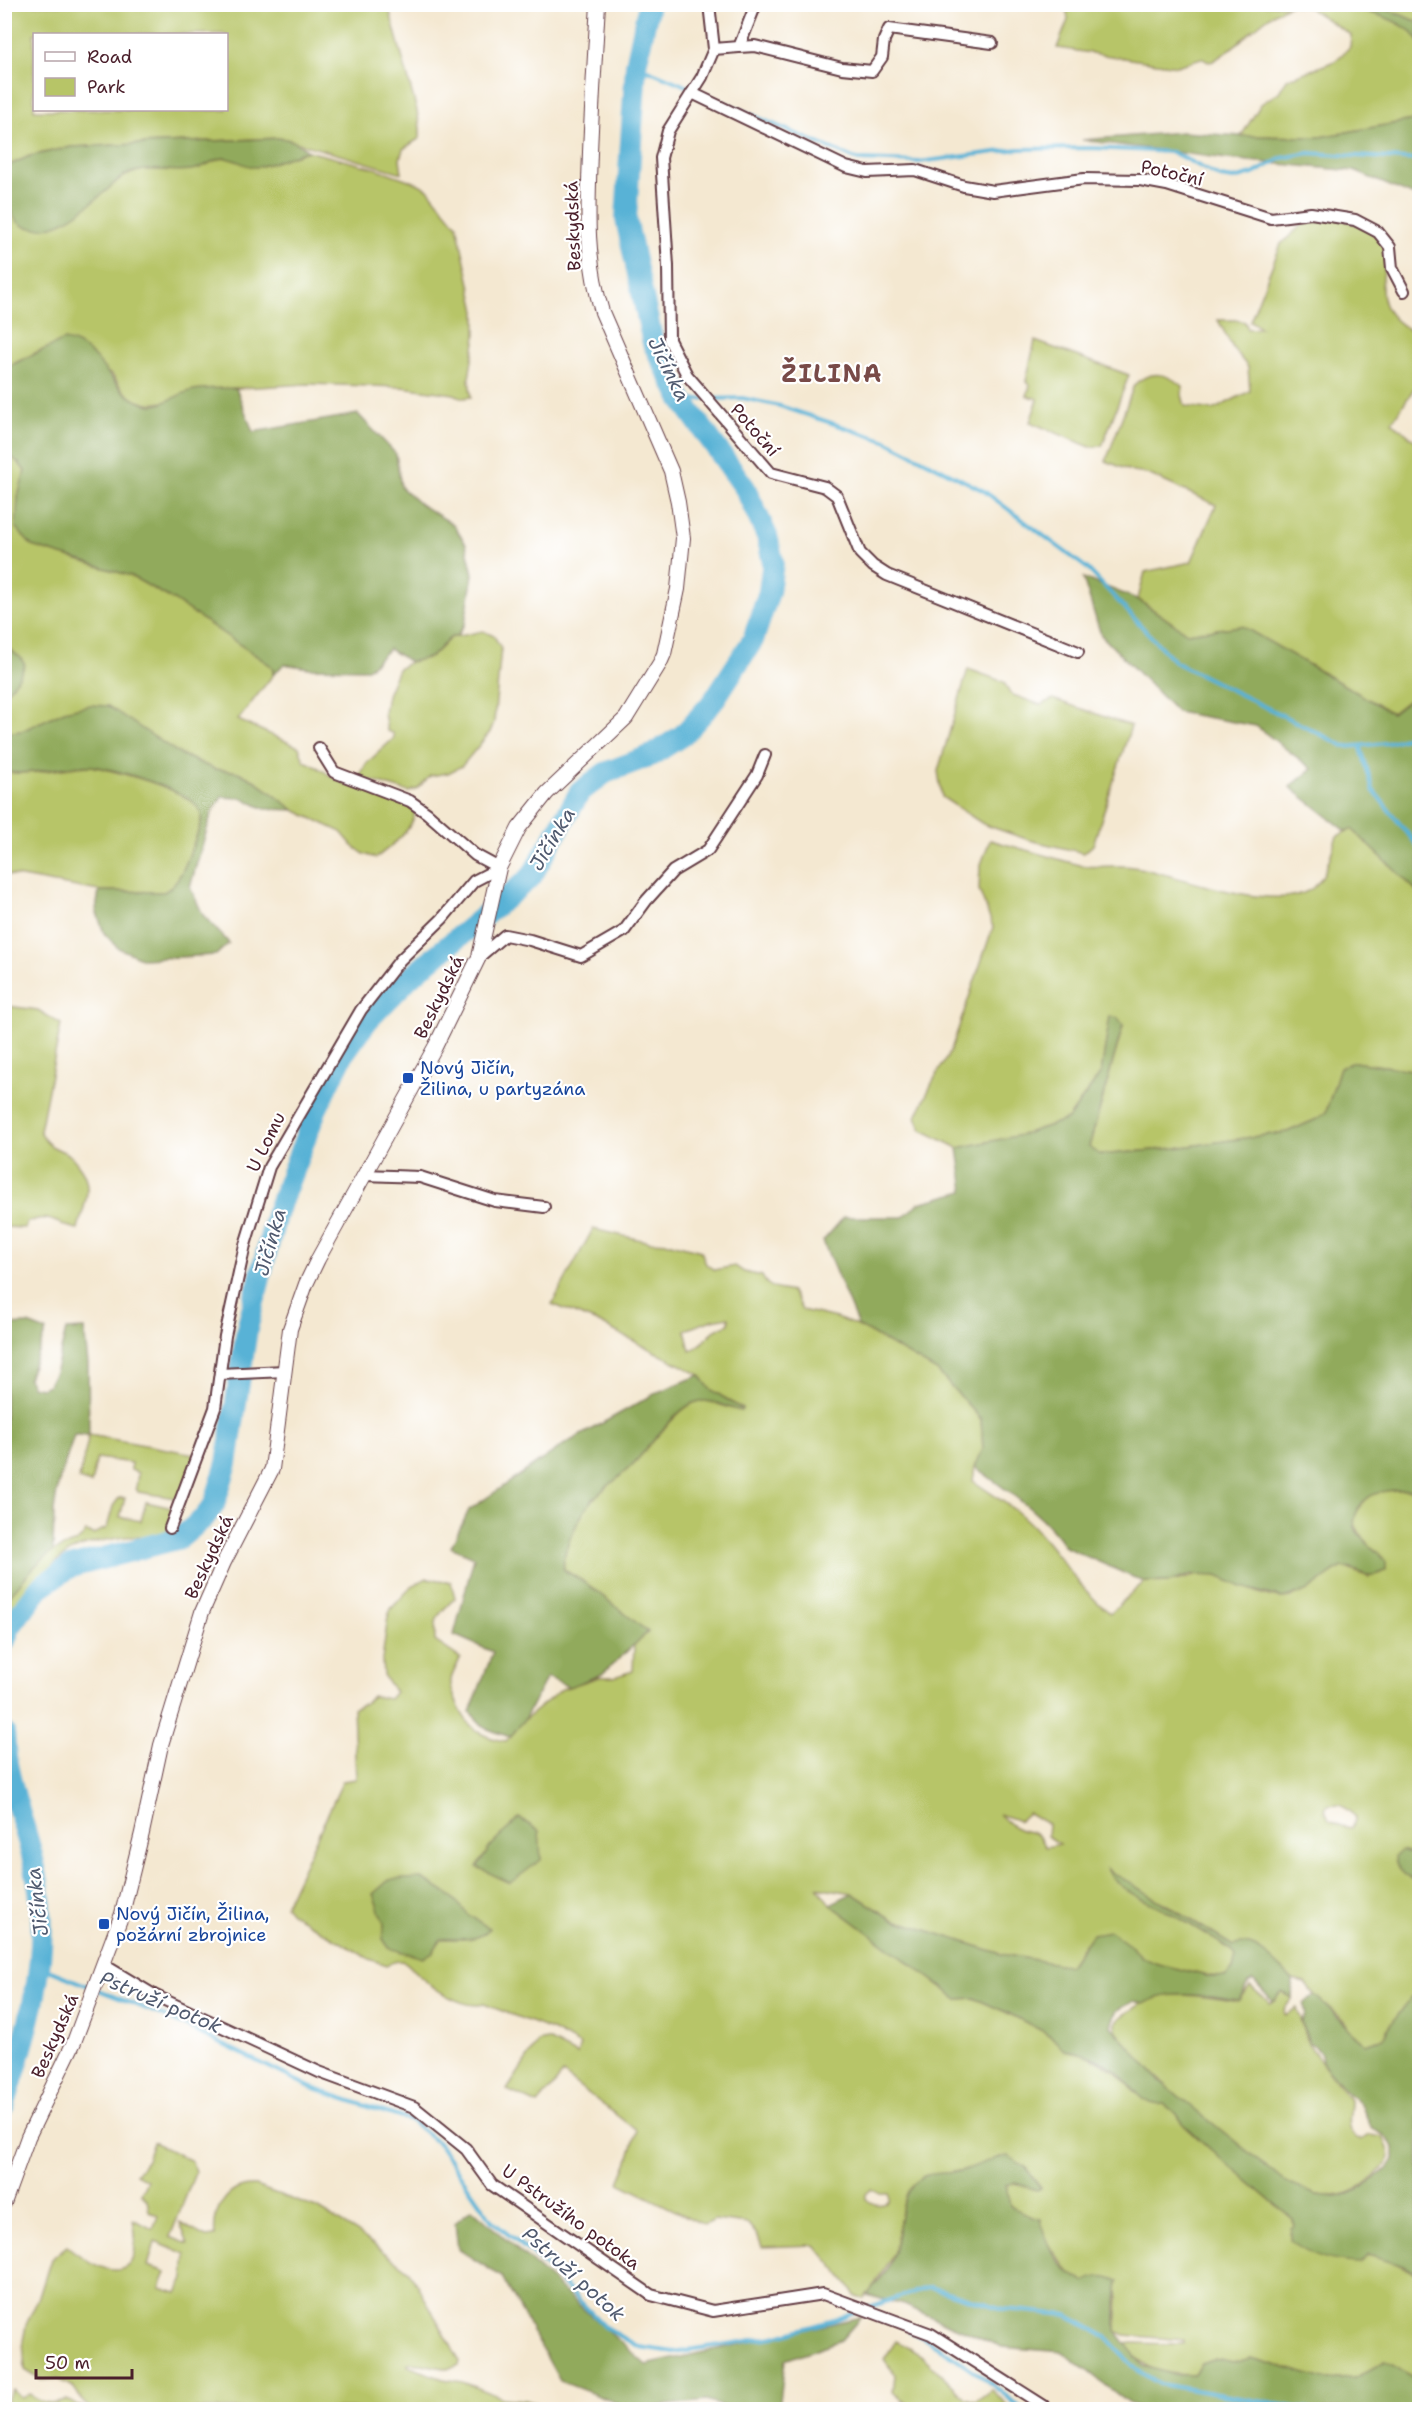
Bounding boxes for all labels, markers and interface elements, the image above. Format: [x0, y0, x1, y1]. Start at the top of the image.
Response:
legend [33, 33, 228, 111]
text: Road [87, 45, 132, 69]
text: Park [87, 75, 126, 99]
street label: Potoční [1138, 154, 1206, 192]
street label: Beskydská [559, 181, 587, 271]
water label: Jičínka [642, 332, 696, 406]
district label: ŽILINA [781, 357, 883, 390]
street label: Potoční [725, 398, 785, 462]
water label: Jičínka [523, 803, 581, 875]
street label: Beskydská [408, 951, 470, 1043]
place label: Nový Jičín, Žilina, u partyzána [420, 1056, 586, 1101]
marker: Nový Jičín, Žilina, u partyzána [401, 1071, 415, 1085]
street label: U Lomu [241, 1108, 291, 1176]
water label: Jičínka [248, 1205, 292, 1279]
street label: Beskydská [179, 1511, 239, 1603]
water label: Jičínka [20, 1866, 54, 1938]
place label: Nový Jičín, Žilina, požární zbrojnice [116, 1902, 270, 1947]
marker: Nový Jičín, Žilina, požární zbrojnice [97, 1917, 111, 1931]
water label: Pstruží potok [96, 1965, 226, 2040]
street label: Beskydská [26, 1990, 84, 2082]
street label: U Pstružího potoka [497, 2159, 645, 2275]
water label: Pstruží potok [517, 2221, 631, 2327]
scale bar [36, 2342, 132, 2380]
text: 50 m [45, 2351, 90, 2375]

